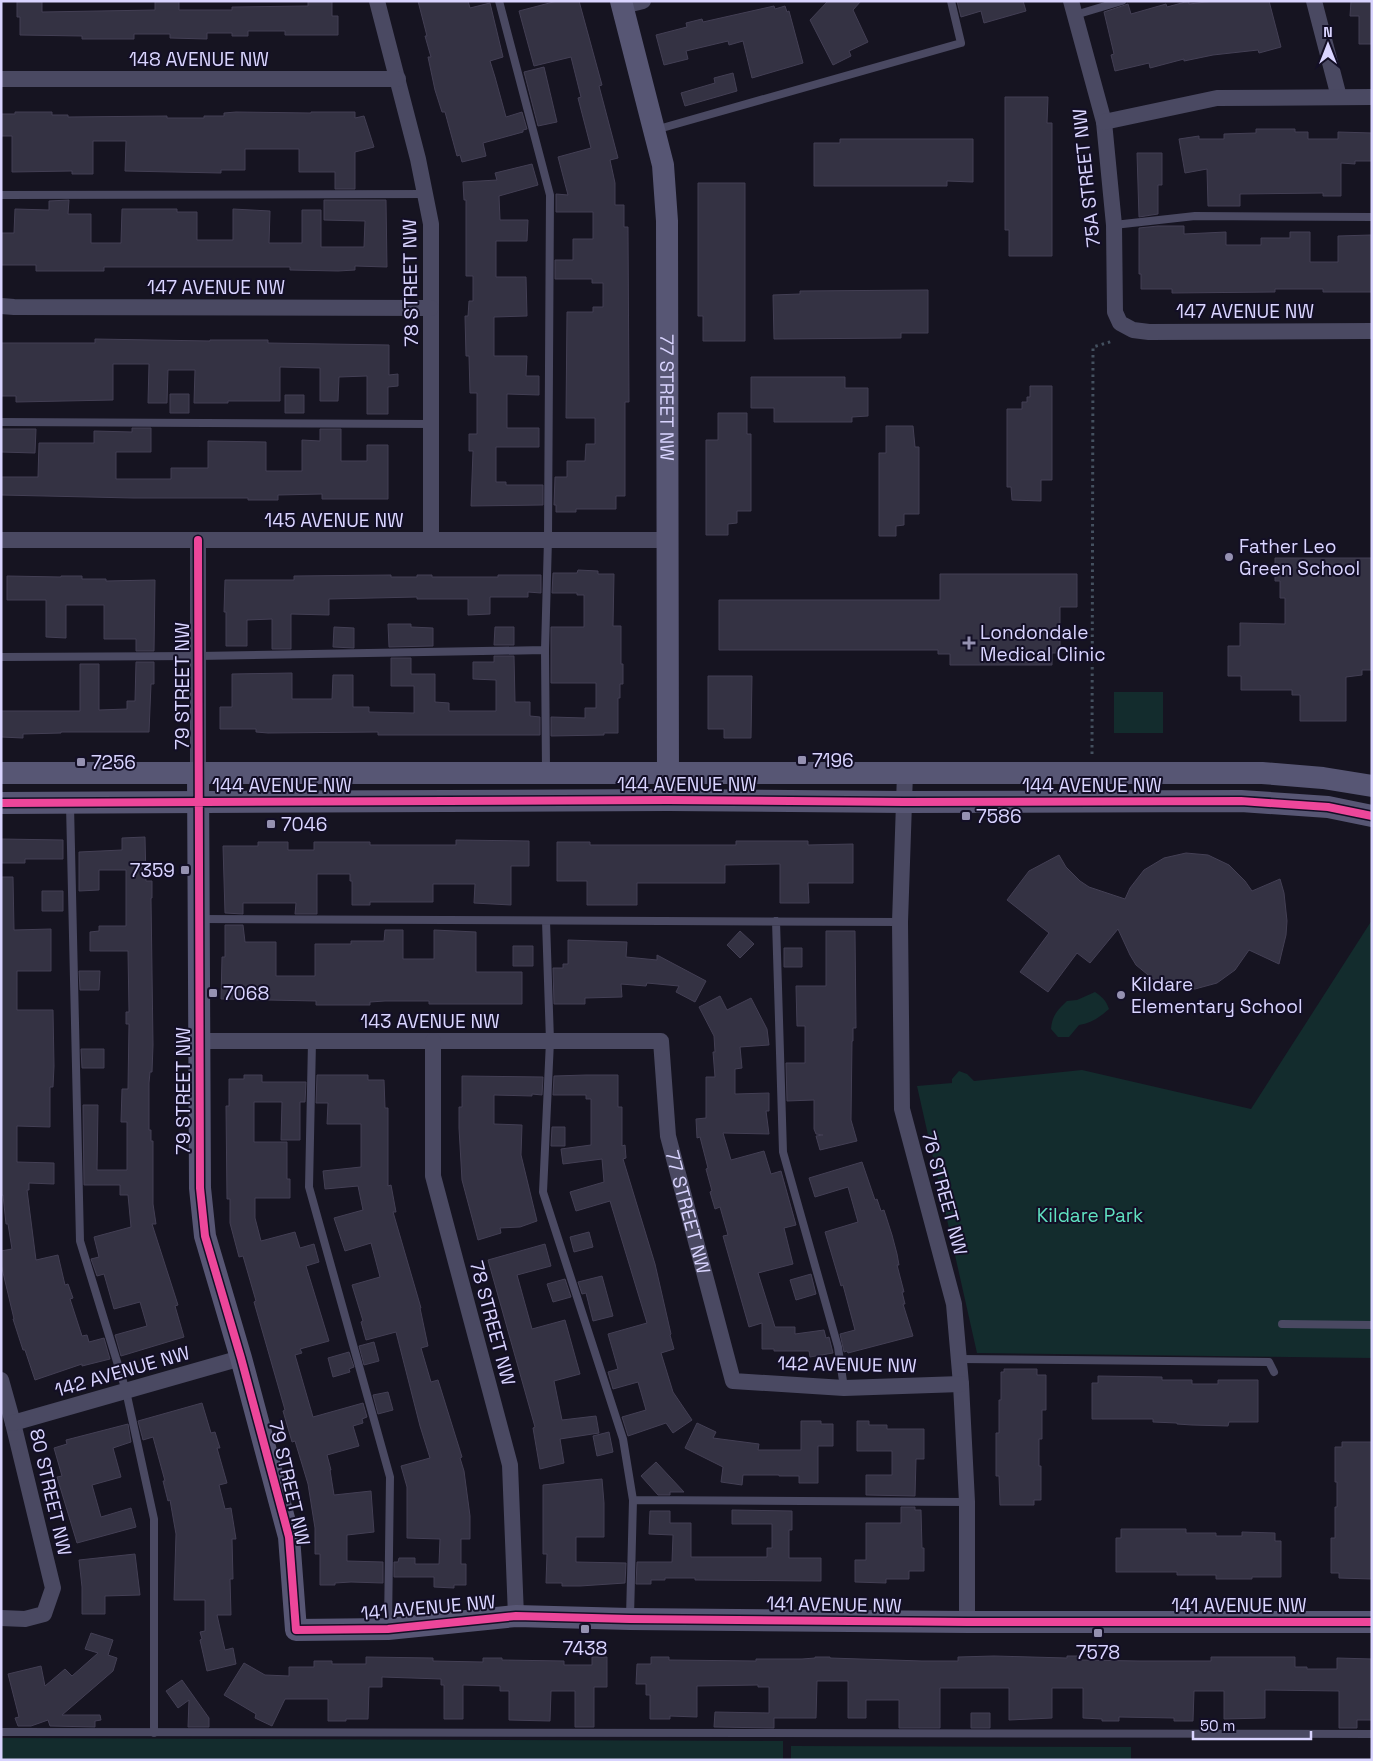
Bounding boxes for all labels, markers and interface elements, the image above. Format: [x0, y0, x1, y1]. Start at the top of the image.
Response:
north arrow [1303, 20, 1353, 70]
text: N [1323, 23, 1333, 41]
street label: 148 AVENUE NW [129, 47, 269, 72]
street label: 75A STREET NW [1067, 107, 1106, 248]
street label: 78 STREET NW [397, 219, 424, 347]
street label: 147 AVENUE NW [147, 275, 285, 300]
street label: 147 AVENUE NW [1176, 299, 1314, 324]
street label: 77 STREET NW [654, 334, 679, 461]
street label: 145 AVENUE NW [264, 508, 404, 533]
place label: Father Leo Green School [1239, 534, 1360, 581]
marker: Father Leo Green School [1223, 551, 1235, 563]
place label: Londondale Medical Clinic [980, 620, 1106, 667]
street label: 79 STREET NW [170, 622, 195, 750]
marker: Londondale Medical Clinic [962, 636, 976, 650]
place label: 7196 [812, 748, 854, 773]
place label: 7256 [91, 750, 136, 775]
marker: 7196 [796, 754, 808, 766]
marker: 7256 [75, 756, 87, 768]
street label: 144 AVENUE NW [617, 772, 757, 797]
street label: 144 AVENUE NW [212, 773, 352, 798]
street label: 144 AVENUE NW [1022, 773, 1162, 798]
place label: 7586 [976, 804, 1022, 829]
marker: 7586 [960, 810, 972, 822]
place label: 7046 [281, 812, 327, 837]
marker: 7046 [265, 818, 277, 830]
place label: 7359 [130, 858, 175, 883]
marker: 7359 [179, 864, 191, 876]
place label: Kildare Elementary School [1131, 972, 1303, 1019]
place label: 7068 [223, 981, 269, 1006]
marker: 7068 [207, 987, 219, 999]
marker: Kildare Elementary School [1115, 989, 1127, 1001]
street label: 143 AVENUE NW [360, 1009, 500, 1034]
street label: 79 STREET NW [171, 1027, 196, 1155]
street label: 76 STREET NW [916, 1128, 973, 1258]
street label: 77 STREET NW [659, 1148, 716, 1277]
park label: Kildare Park [1037, 1203, 1143, 1228]
street label: 78 STREET NW [464, 1258, 521, 1388]
street label: 142 AVENUE NW [52, 1340, 193, 1403]
street label: 142 AVENUE NW [777, 1351, 917, 1378]
street label: 79 STREET NW [263, 1418, 316, 1548]
street label: 80 STREET NW [24, 1426, 77, 1558]
street label: 141 AVENUE NW [359, 1589, 497, 1626]
street label: 141 AVENUE NW [766, 1591, 902, 1618]
street label: 141 AVENUE NW [1171, 1593, 1307, 1618]
marker: 7438 [579, 1623, 591, 1635]
marker: 7578 [1092, 1627, 1104, 1639]
place label: 7438 [563, 1636, 607, 1661]
place label: 7578 [1076, 1640, 1120, 1665]
scale bar [1193, 1708, 1310, 1740]
text: 50 m [1200, 1716, 1235, 1735]

